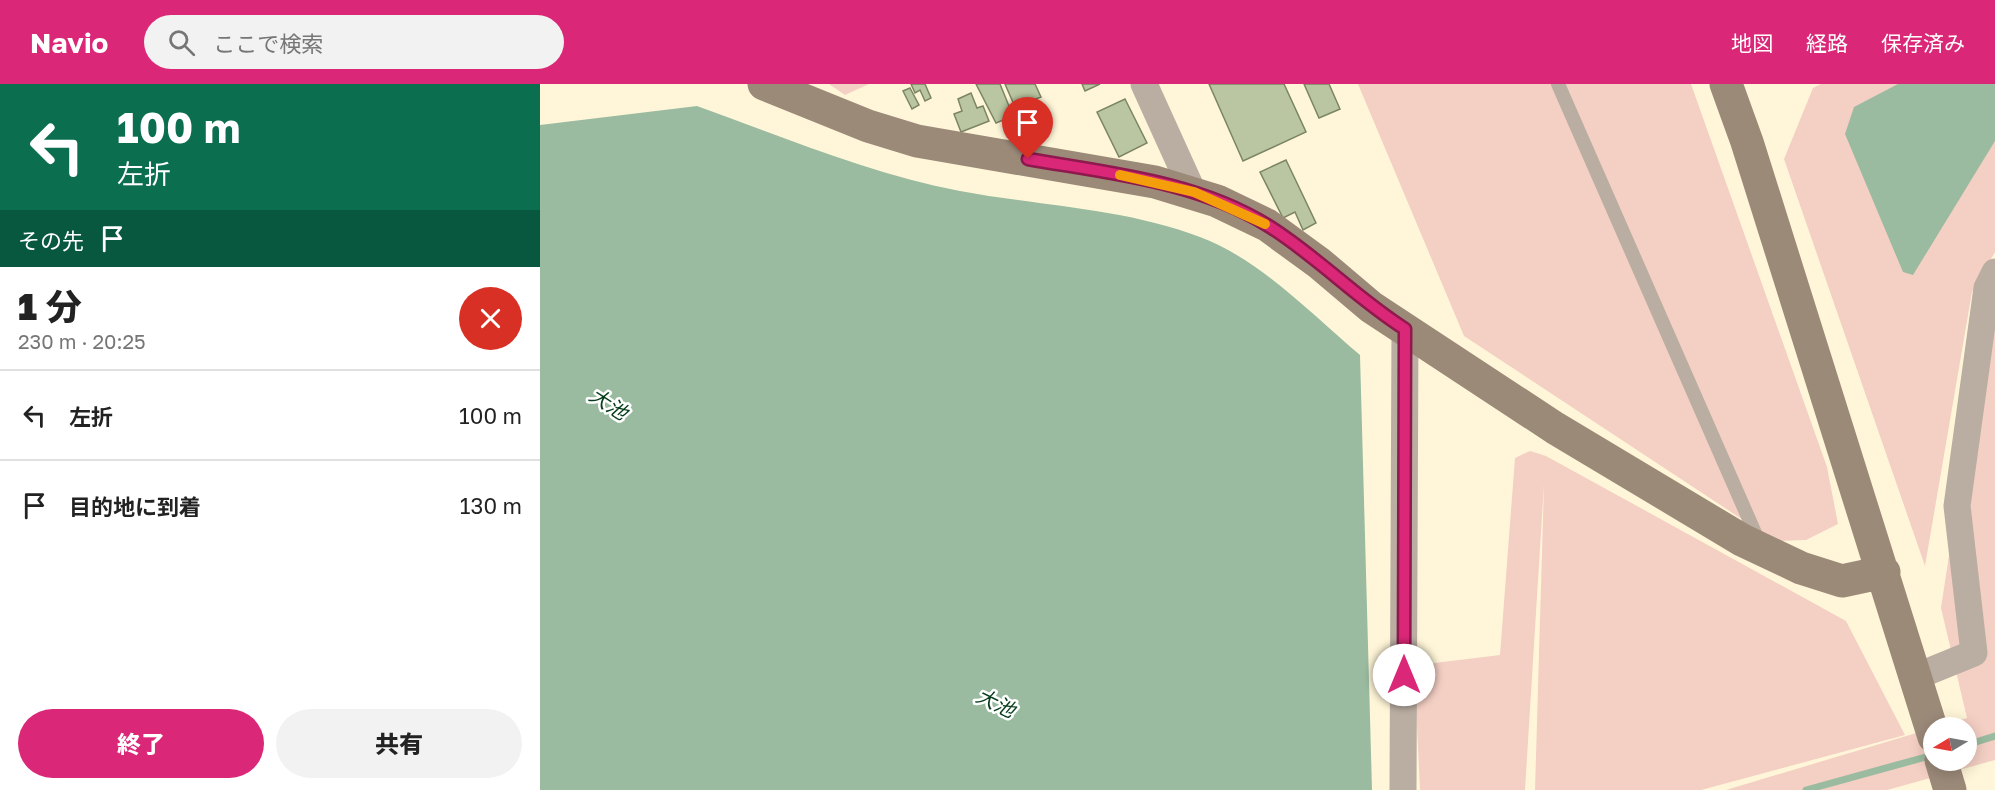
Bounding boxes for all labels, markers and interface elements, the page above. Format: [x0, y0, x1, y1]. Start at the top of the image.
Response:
search box [144, 15, 564, 69]
text: Navio [30, 26, 108, 59]
icon: search [165, 26, 198, 59]
text: ここで検索 [213, 30, 323, 57]
text: 地図 [1731, 30, 1773, 56]
text: 経路 [1806, 30, 1848, 56]
text: 保存済み [1881, 30, 1965, 56]
pin [1002, 97, 1053, 159]
text: 100 m [117, 102, 240, 152]
icon: arrive [1011, 106, 1044, 139]
icon: left [18, 108, 96, 186]
text: 左折 [117, 158, 171, 190]
icon: arrive [96, 222, 129, 255]
text: その先 [18, 227, 84, 254]
text: 1 分 [18, 285, 82, 328]
button: close [459, 287, 522, 350]
text: 230 m · 20:25 [18, 329, 146, 353]
water label: 大池 [586, 382, 634, 425]
icon: left [18, 399, 51, 432]
text: 100 m [459, 402, 522, 429]
text: 左折 [69, 403, 113, 430]
icon: arrive [18, 489, 51, 522]
text: 130 m [460, 492, 522, 519]
text: 目的地に到着 [69, 493, 201, 520]
position arrow [1372, 643, 1436, 707]
water label: 大池 [973, 682, 1021, 722]
button: 終了 [18, 709, 264, 778]
button: 共有 [276, 709, 522, 778]
north arrow [1923, 717, 1977, 771]
map controls [1923, 717, 1977, 771]

